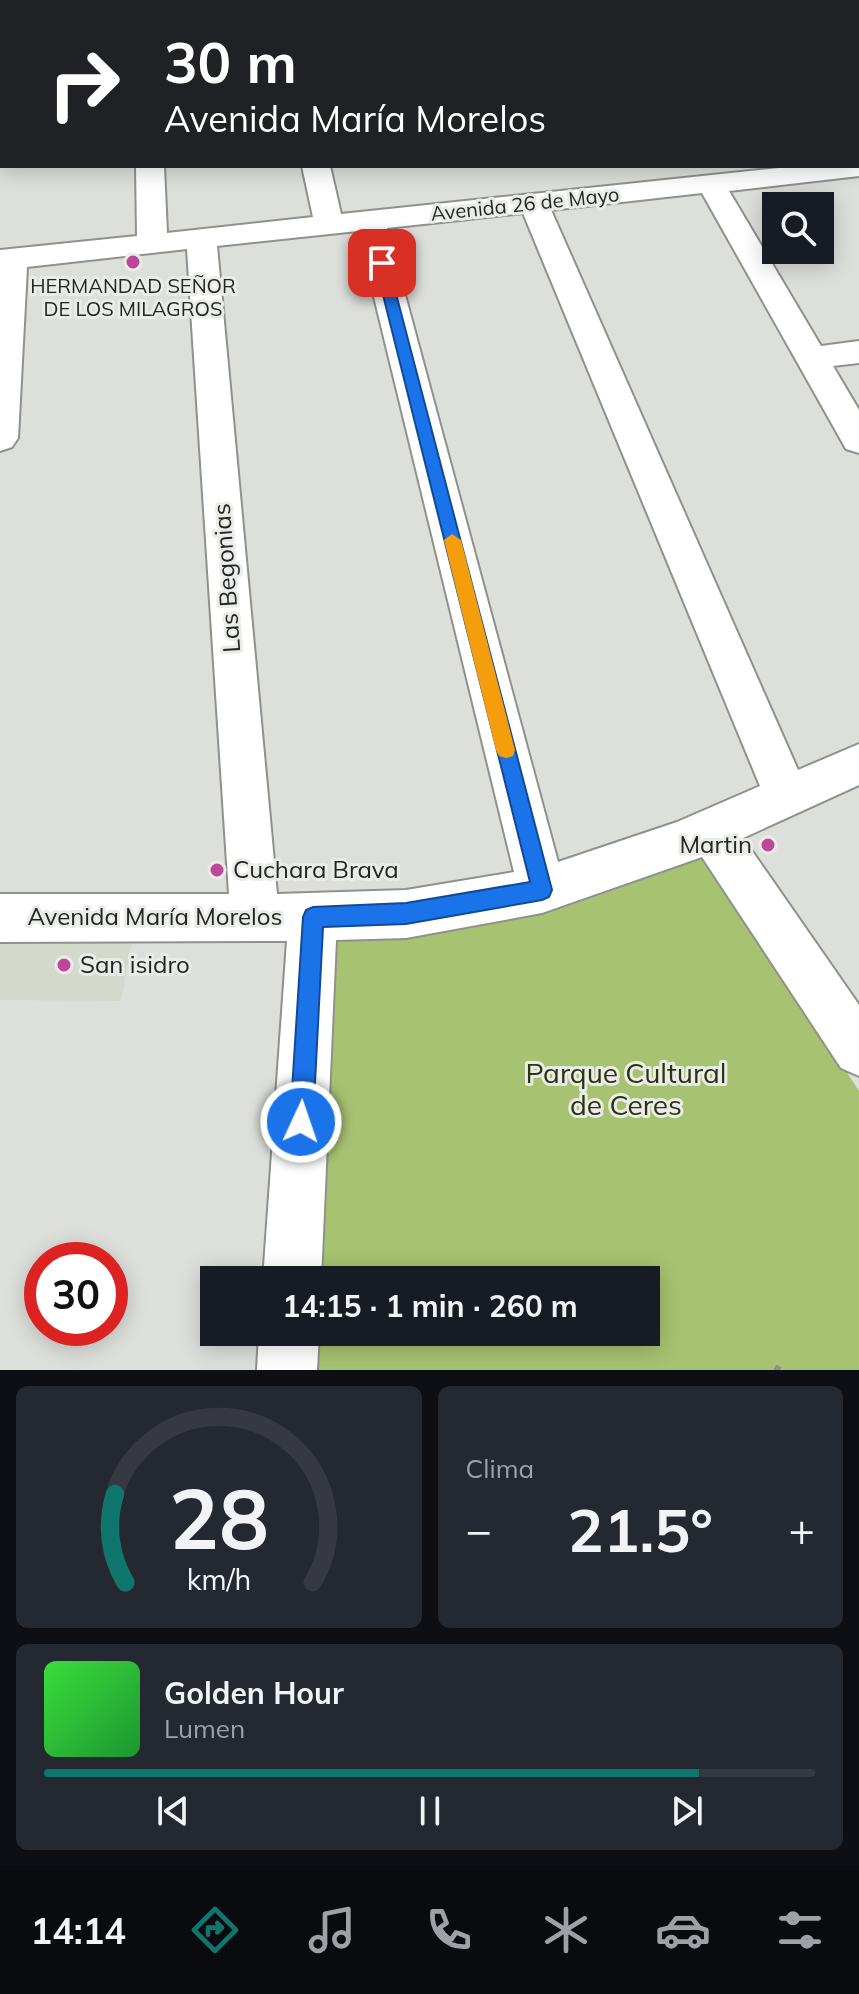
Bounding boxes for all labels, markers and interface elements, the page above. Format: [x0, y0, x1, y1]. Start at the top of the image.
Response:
text: 30 m [164, 27, 297, 97]
icon: right [32, 32, 136, 136]
text: Avenida María Morelos [164, 96, 546, 141]
street label: Avenida 26 de Mayo [429, 181, 620, 226]
map controls [762, 192, 834, 264]
button: search [762, 192, 834, 264]
pin [348, 229, 416, 297]
icon: arrive [360, 241, 404, 285]
marker: HERMANDAD SEÑOR DE LOS MILAGROS [124, 253, 142, 271]
place label: HERMANDAD SEÑOR DE LOS MILAGROS [30, 273, 236, 321]
street label: Las Begonias [206, 503, 246, 654]
place label: Martin [679, 829, 752, 859]
marker: Martin [759, 836, 777, 854]
place label: Cuchara Brava [233, 854, 399, 884]
marker: Cuchara Brava [208, 861, 226, 879]
street label: Avenida María Morelos [28, 901, 282, 931]
place label: San isidro [80, 949, 190, 979]
marker: San isidro [55, 956, 73, 974]
park label: Parque Cultural de Ceres [526, 1055, 726, 1122]
position arrow [259, 1080, 343, 1164]
speed limit sign: 30 [24, 1242, 128, 1346]
text: 14:15 · 1 min · 260 m [282, 1287, 578, 1325]
text: Clima [466, 1452, 534, 1485]
text: 28 [169, 1465, 269, 1570]
text: 21.5° [567, 1492, 713, 1567]
text: − [466, 1502, 492, 1557]
text: + [789, 1502, 815, 1557]
text: km/h [186, 1561, 251, 1597]
text: Golden Hour [164, 1674, 344, 1712]
text: Lumen [164, 1712, 245, 1745]
icon: previous [151, 1789, 195, 1833]
icon: pause [408, 1789, 452, 1833]
icon: next [665, 1789, 709, 1833]
icon: directions [187, 1902, 243, 1958]
icon: music [304, 1902, 360, 1958]
icon: phone [421, 1902, 477, 1958]
icon: climate [538, 1902, 594, 1958]
icon: car [655, 1902, 711, 1958]
icon: filters [772, 1902, 828, 1958]
text: 14:14 [31, 1908, 126, 1953]

